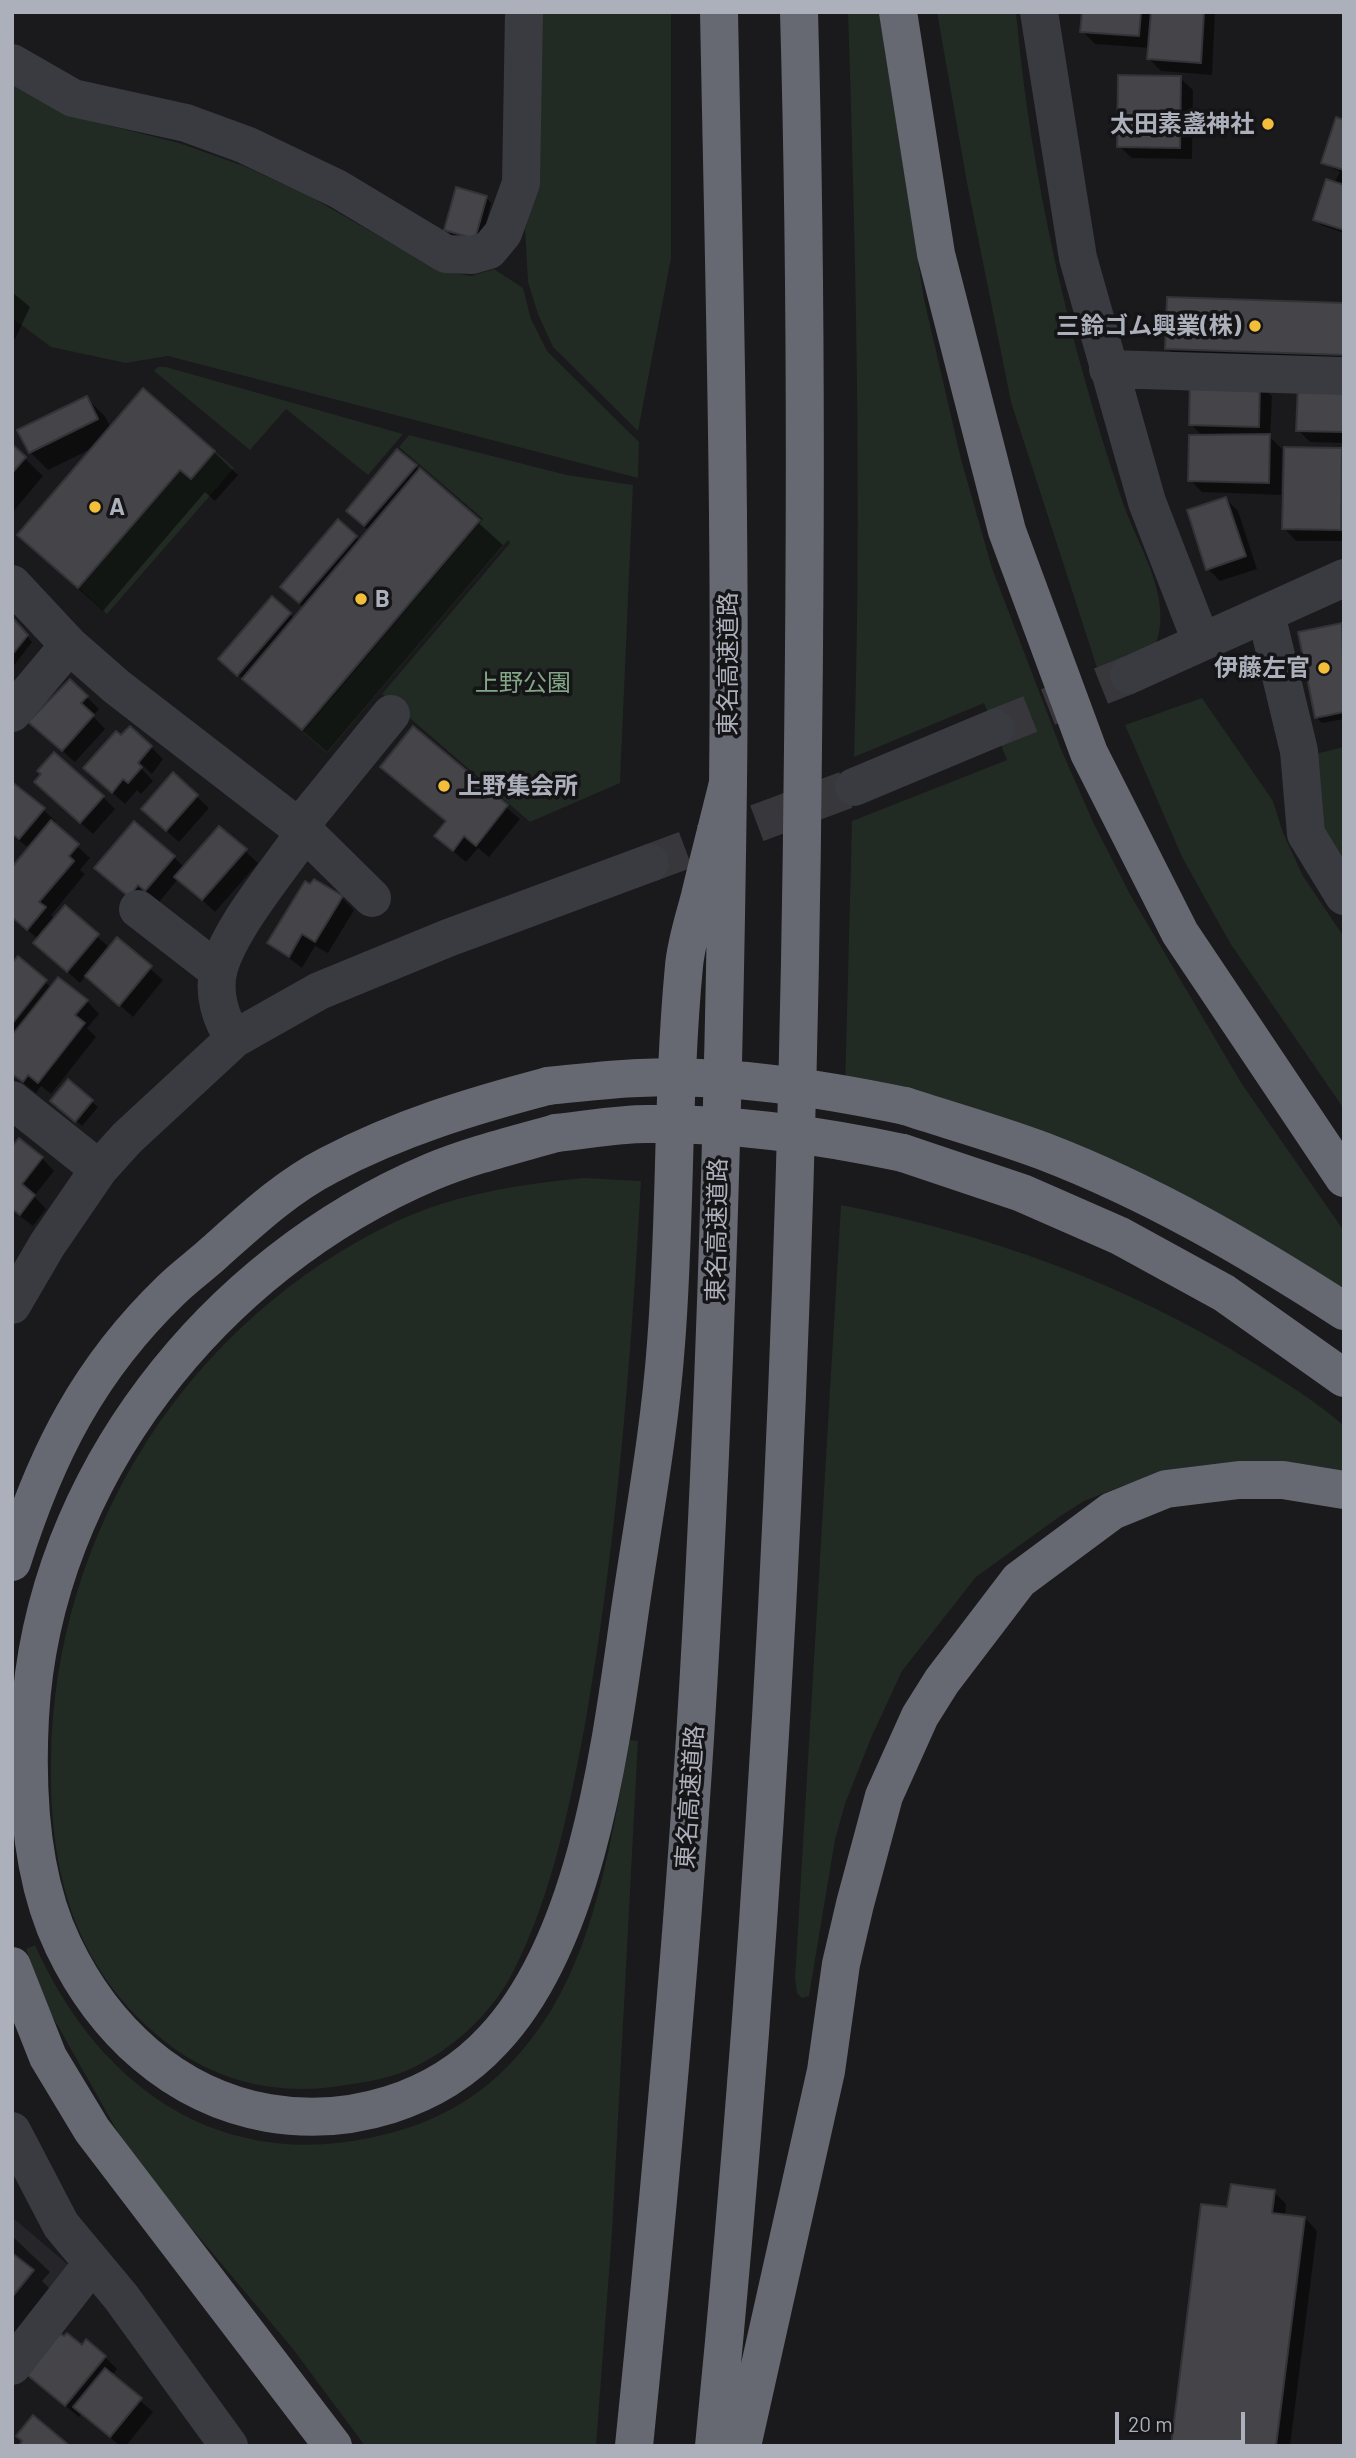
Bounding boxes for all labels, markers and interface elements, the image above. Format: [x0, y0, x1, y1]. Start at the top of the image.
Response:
place label: 太田素盞神社 [1110, 110, 1254, 138]
marker: 太田素盞神社 [1260, 116, 1276, 132]
place label: 三鈴ゴム興業(株) [1056, 312, 1241, 340]
marker: 三鈴ゴム興業(株) [1247, 318, 1263, 334]
place label: A [109, 493, 125, 521]
marker: A [87, 499, 103, 515]
place label: B [375, 585, 390, 613]
marker: B [353, 591, 369, 607]
street label: 東名高速道路 [714, 592, 742, 736]
place label: 伊藤左官 [1214, 654, 1310, 682]
marker: 伊藤左官 [1316, 660, 1332, 676]
park label: 上野公園 [475, 669, 571, 697]
place label: 上野集会所 [458, 772, 578, 800]
marker: 上野集会所 [436, 778, 452, 794]
street label: 東名高速道路 [701, 1158, 733, 1302]
street label: 東名高速道路 [671, 1724, 709, 1870]
scale bar [1118, 2398, 1248, 2442]
text: 20 m [1128, 2411, 1173, 2436]

